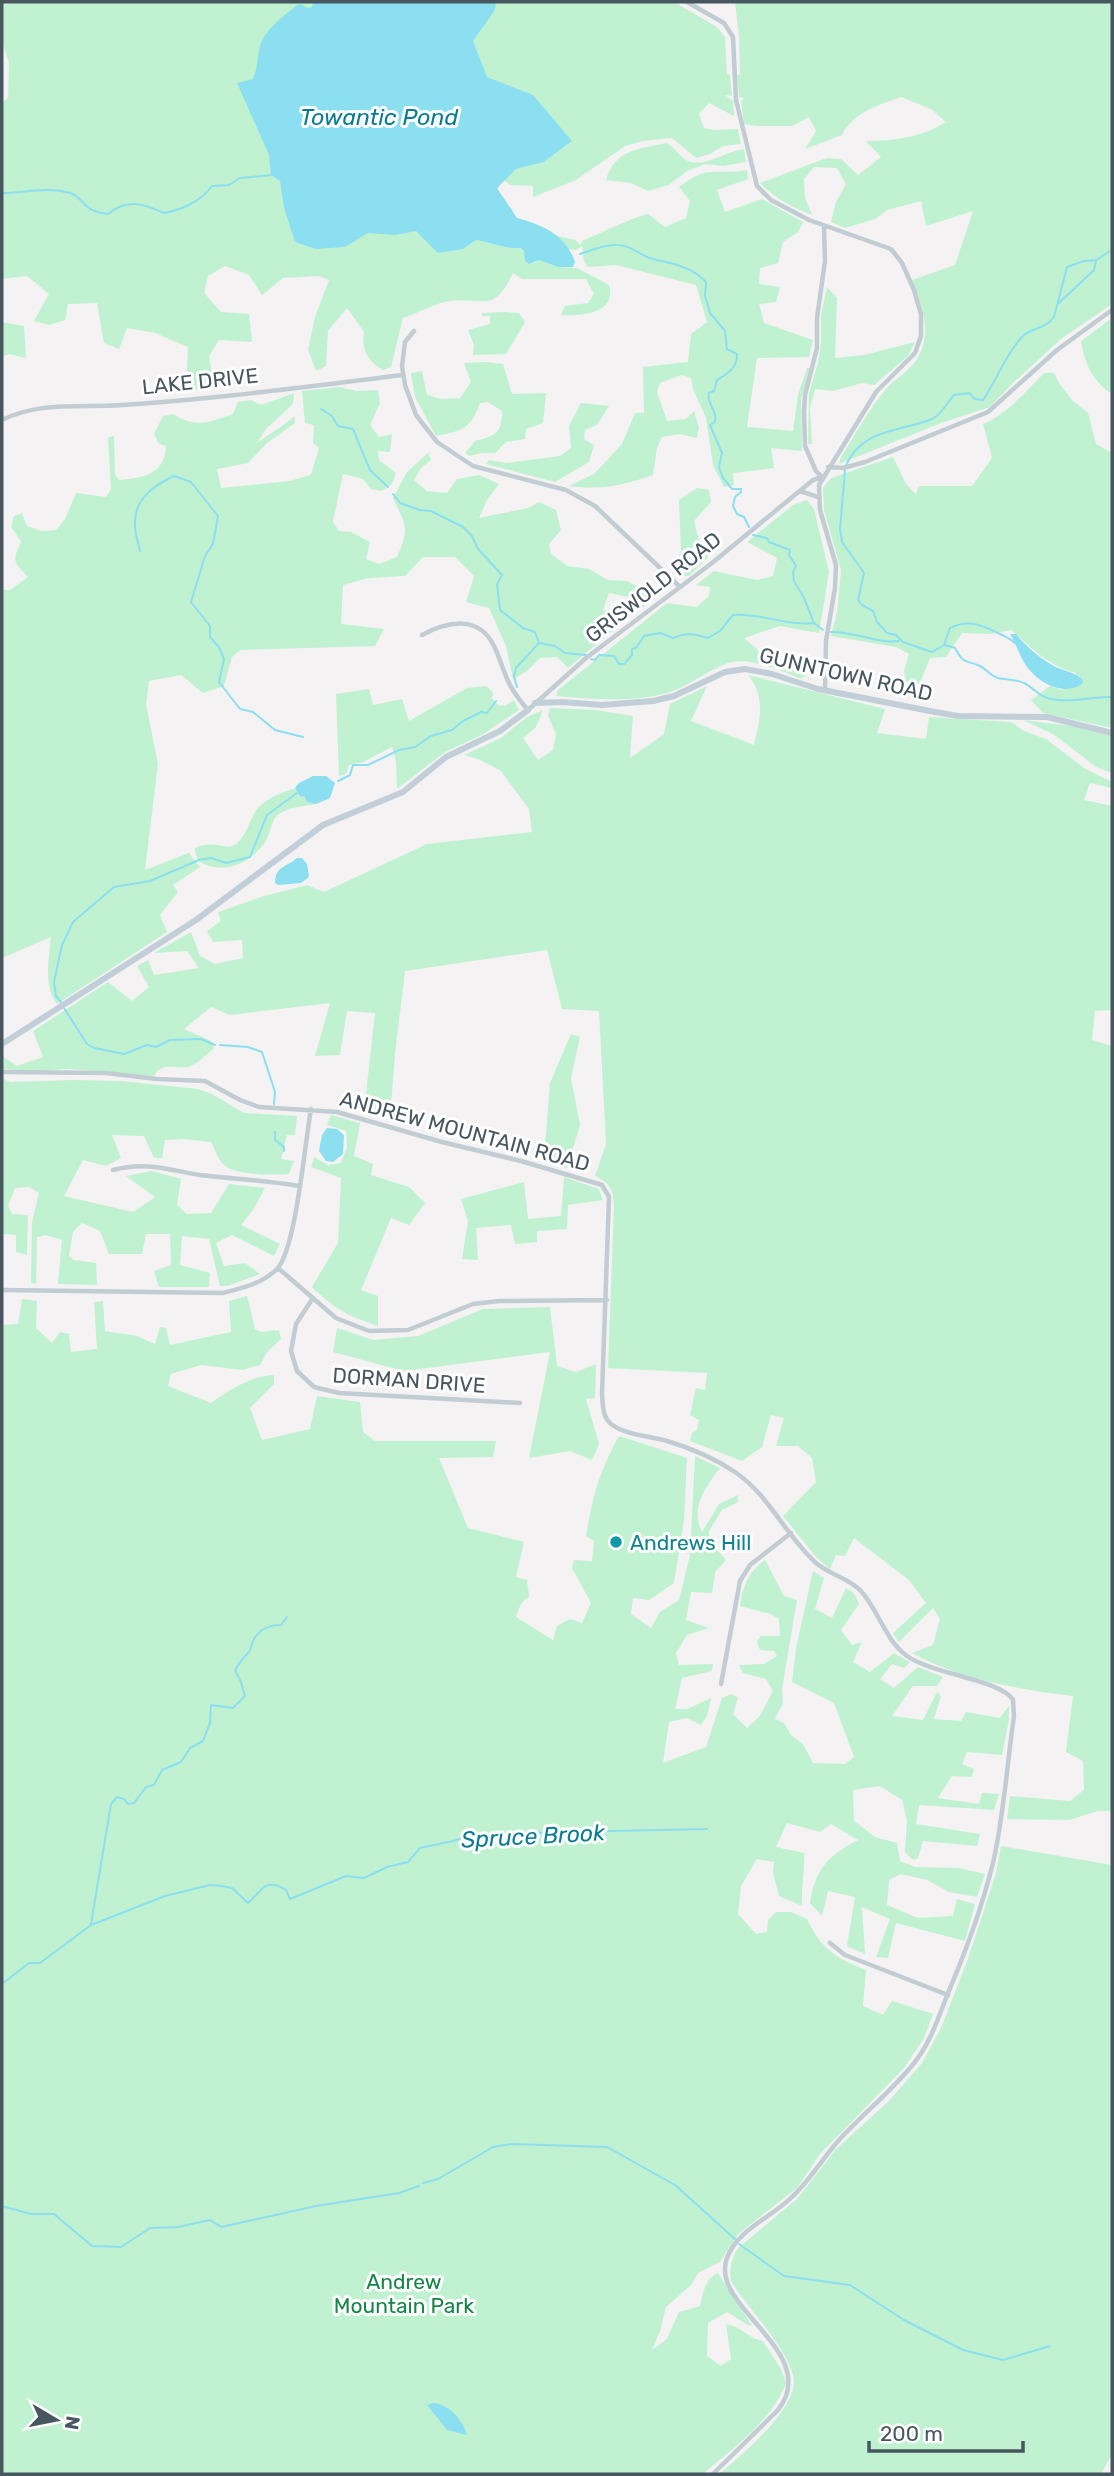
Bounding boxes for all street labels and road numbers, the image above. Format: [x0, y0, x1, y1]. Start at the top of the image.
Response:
street label: LAKE DRIVE [141, 362, 259, 400]
street label: GRISWOLD ROAD [580, 526, 726, 648]
street label: GUNNTOWN ROAD [757, 642, 935, 706]
street label: ANDREW MOUNTAIN ROAD [337, 1086, 593, 1176]
street label: DORMAN DRIVE [332, 1362, 486, 1398]

